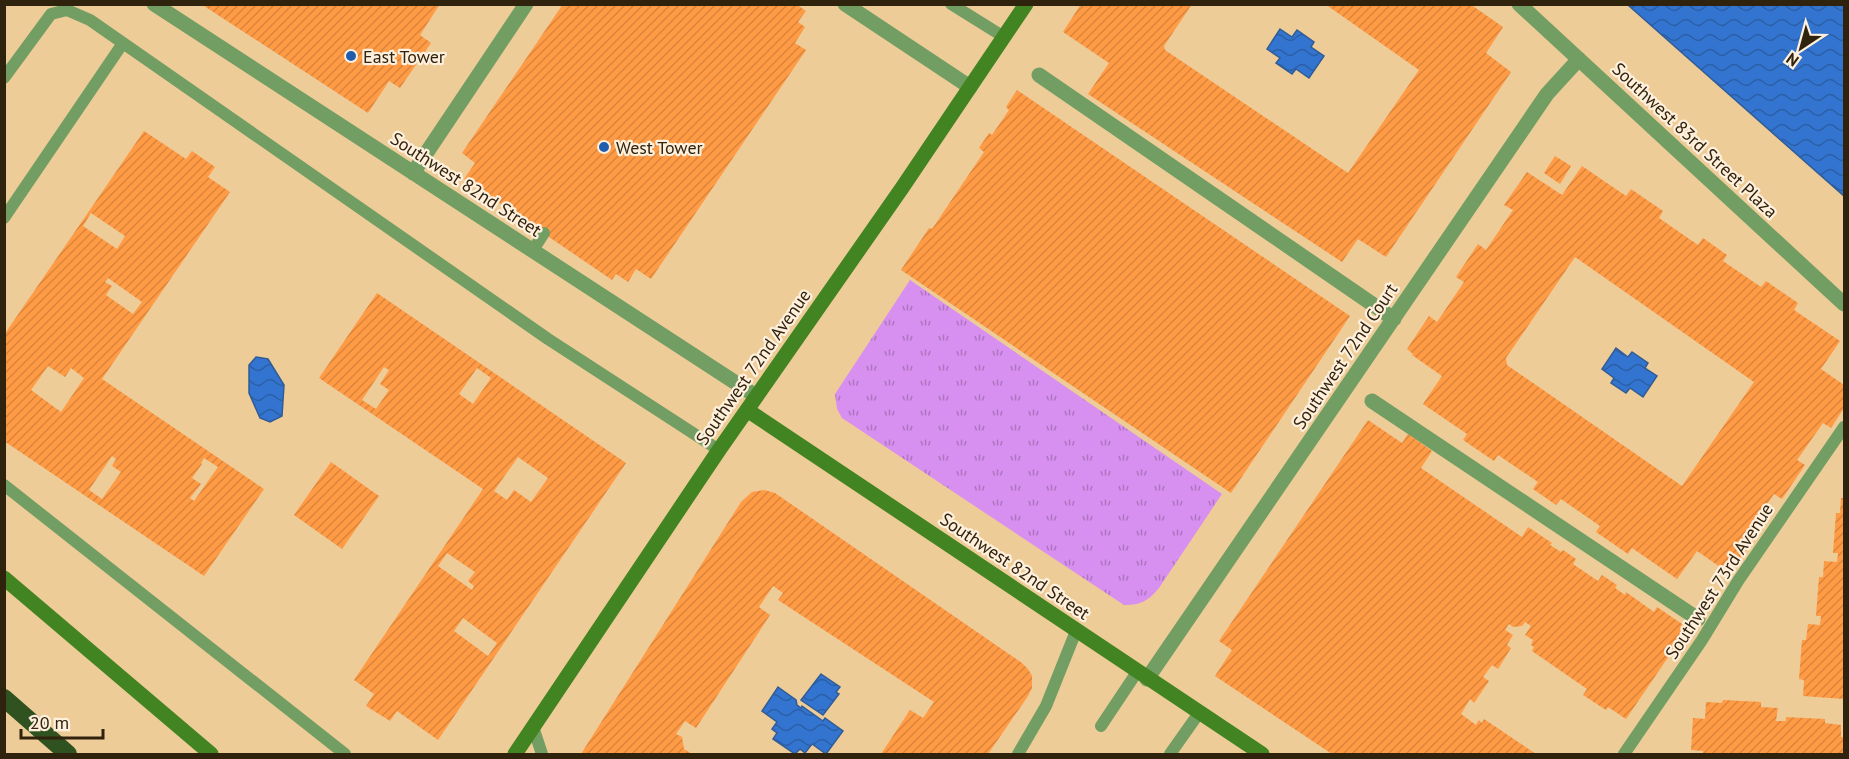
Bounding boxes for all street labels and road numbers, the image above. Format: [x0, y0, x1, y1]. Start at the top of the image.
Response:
street label: Southwest 83rd Street Plaza [1608, 57, 1782, 223]
street label: Southwest 82nd Street [386, 127, 546, 241]
street label: Southwest 72nd Court [1288, 279, 1402, 433]
street label: Southwest 72nd Avenue [690, 285, 816, 449]
street label: Southwest 73rd Avenue [1660, 499, 1778, 663]
street label: Southwest 82nd Street [936, 507, 1094, 625]

